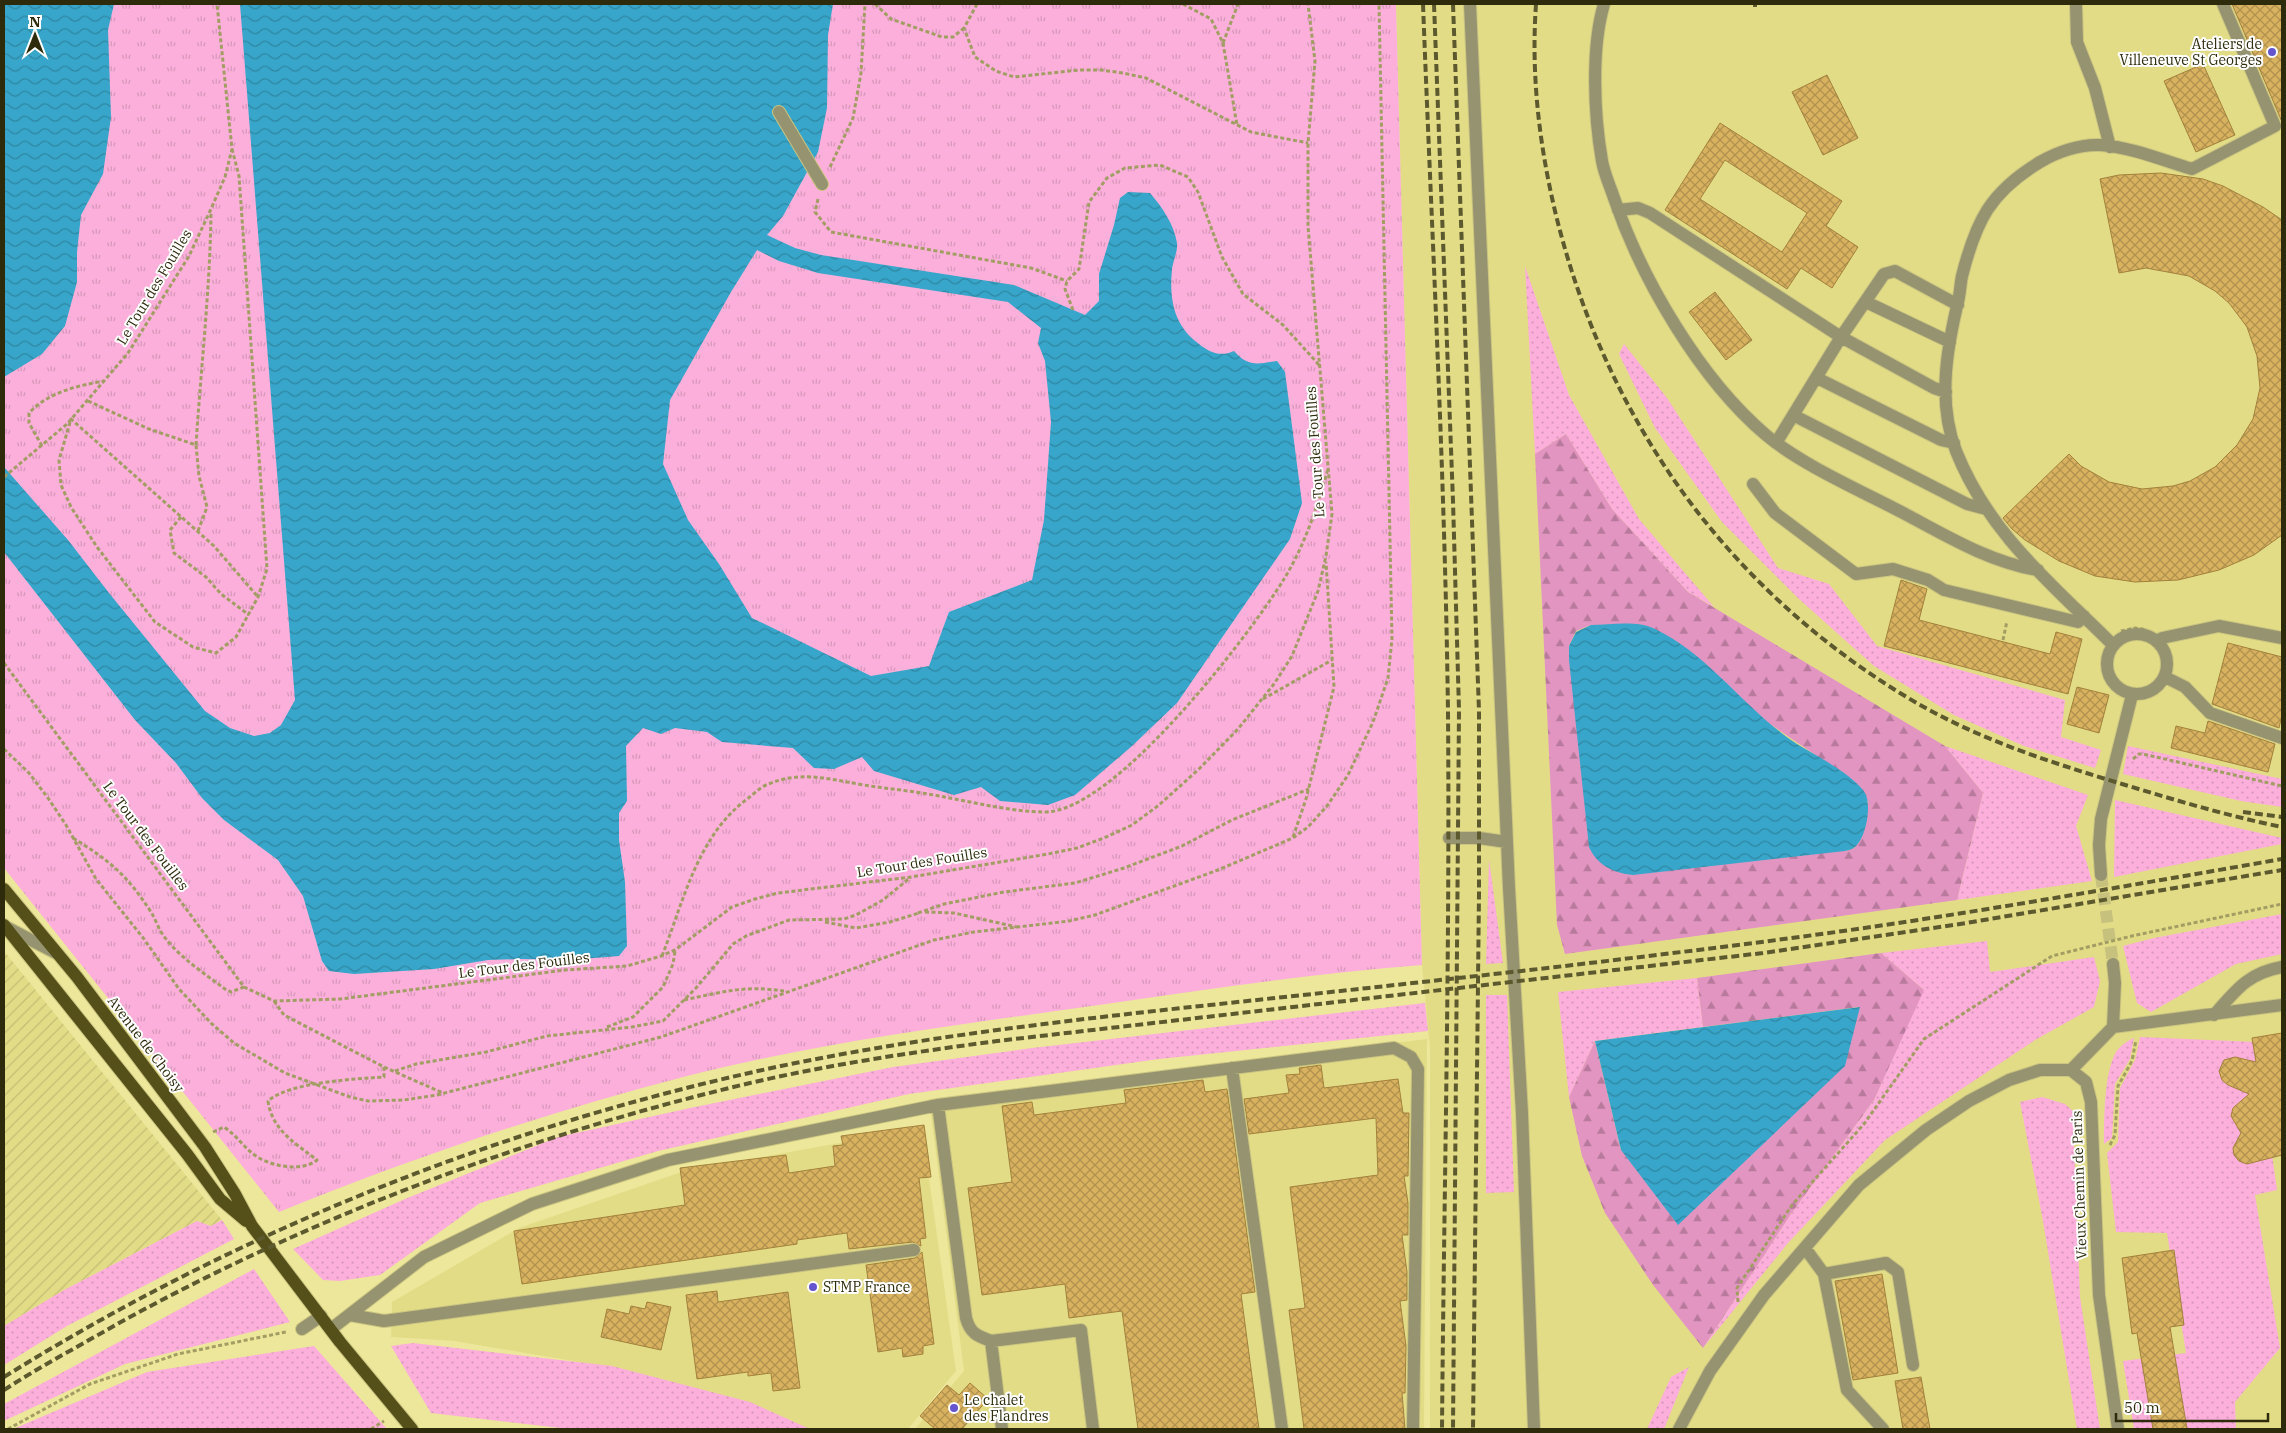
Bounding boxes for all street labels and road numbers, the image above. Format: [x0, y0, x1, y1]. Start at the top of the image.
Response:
street label: Le Tour des Fouilles [112, 226, 196, 348]
street label: Le Tour des Fouilles [1301, 386, 1329, 518]
street label: Le Tour des Fouilles [99, 778, 193, 894]
street label: Le Tour des Fouilles [856, 843, 989, 881]
street label: Le Tour des Fouilles [458, 948, 591, 982]
street label: Avenue de Choisy [104, 992, 188, 1096]
street label: Vieux Chemin de Paris [2067, 1110, 2091, 1260]

